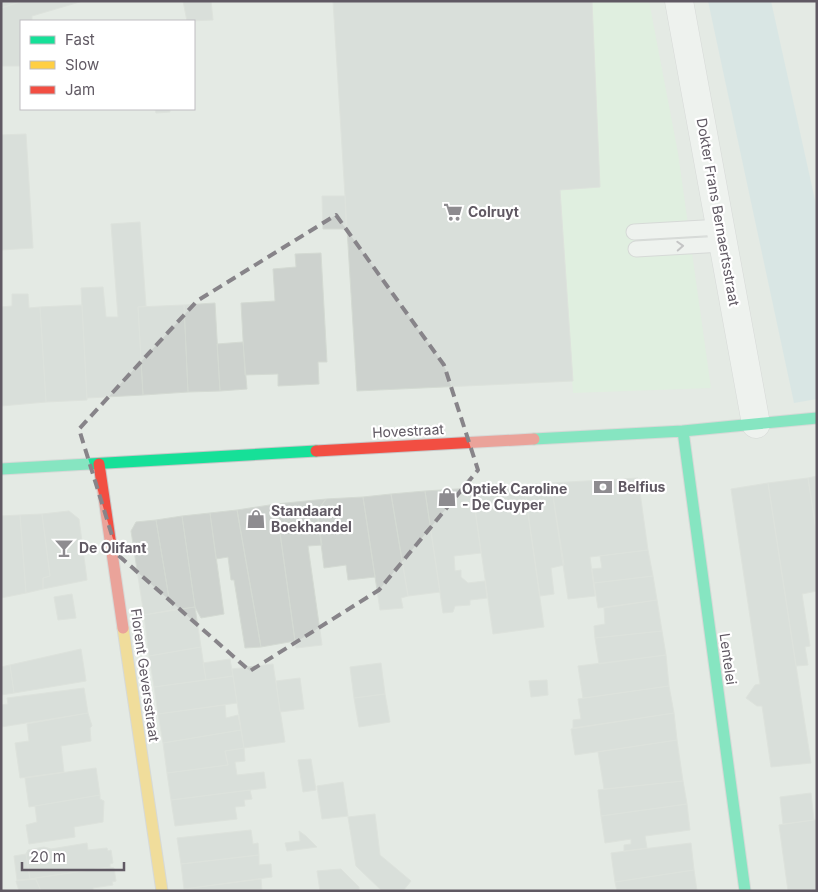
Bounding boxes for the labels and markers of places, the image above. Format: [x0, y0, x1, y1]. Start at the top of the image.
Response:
supermarket icon: Colruyt [442, 201, 464, 223]
place label: Colruyt [468, 203, 519, 220]
bank icon: Belfius [592, 476, 614, 498]
place label: Belfius [618, 478, 666, 495]
place label: Optiek Caroline - De Cuyper [462, 480, 567, 513]
shop icon: Optiek Caroline - De Cuyper [436, 486, 458, 508]
place label: Standaard Boekhandel [271, 502, 352, 535]
shop icon: Standaard Boekhandel [245, 508, 267, 530]
bar icon: De Olifant [53, 537, 75, 559]
place label: De Olifant [79, 539, 146, 556]

